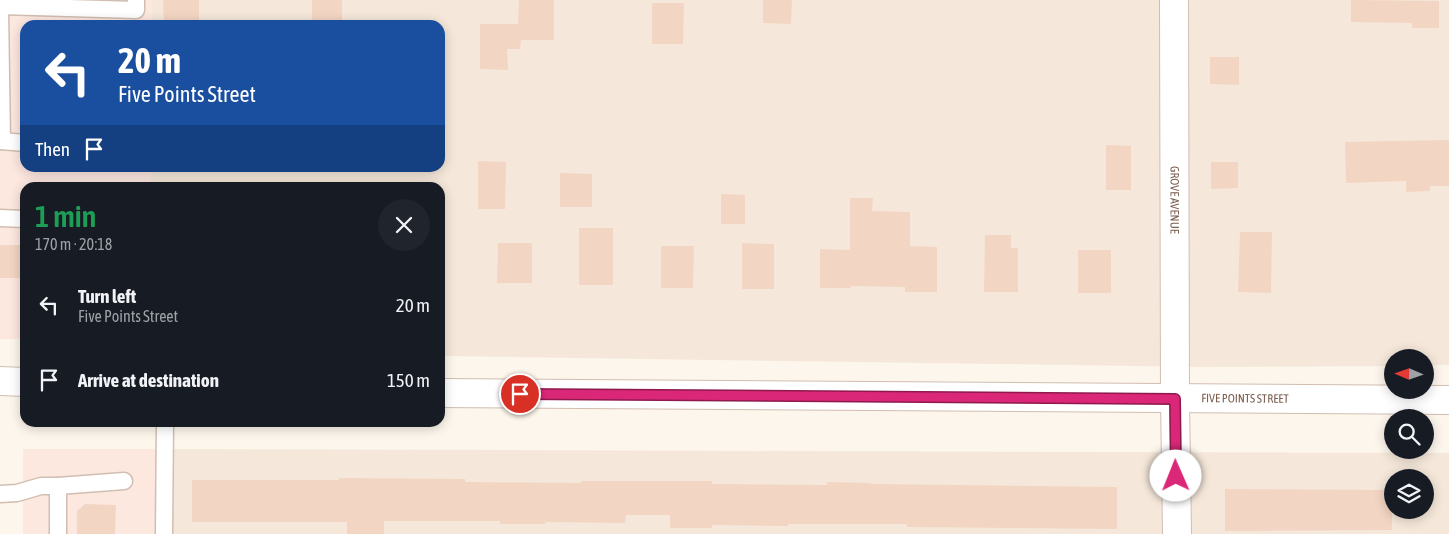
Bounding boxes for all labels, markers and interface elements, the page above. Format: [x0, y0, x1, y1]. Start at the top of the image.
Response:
icon: left [35, 40, 100, 105]
text: 20 m [118, 40, 181, 80]
text: Five Points Street [118, 81, 256, 107]
icon: arrive [80, 135, 108, 163]
text: Then [35, 138, 70, 160]
street label: GROVE AVENUE [1167, 166, 1182, 234]
text: 1 min [35, 199, 96, 233]
button: close [378, 199, 430, 251]
text: 170 m · 20:18 [35, 235, 112, 253]
text: Turn left [78, 285, 136, 307]
icon: left [35, 291, 63, 319]
text: 20 m [396, 294, 430, 316]
text: Five Points Street [78, 307, 178, 325]
north arrow [1384, 349, 1434, 399]
map controls [1384, 349, 1434, 519]
icon: arrive [35, 366, 63, 394]
text: Arrive at destination [78, 369, 219, 391]
text: 150 m [387, 369, 430, 391]
pin [499, 373, 541, 415]
icon: arrive [506, 380, 534, 408]
street label: FIVE POINTS STREET [1201, 391, 1289, 406]
button: search [1384, 409, 1434, 459]
position arrow [1149, 449, 1201, 501]
button: layers [1384, 469, 1434, 519]

